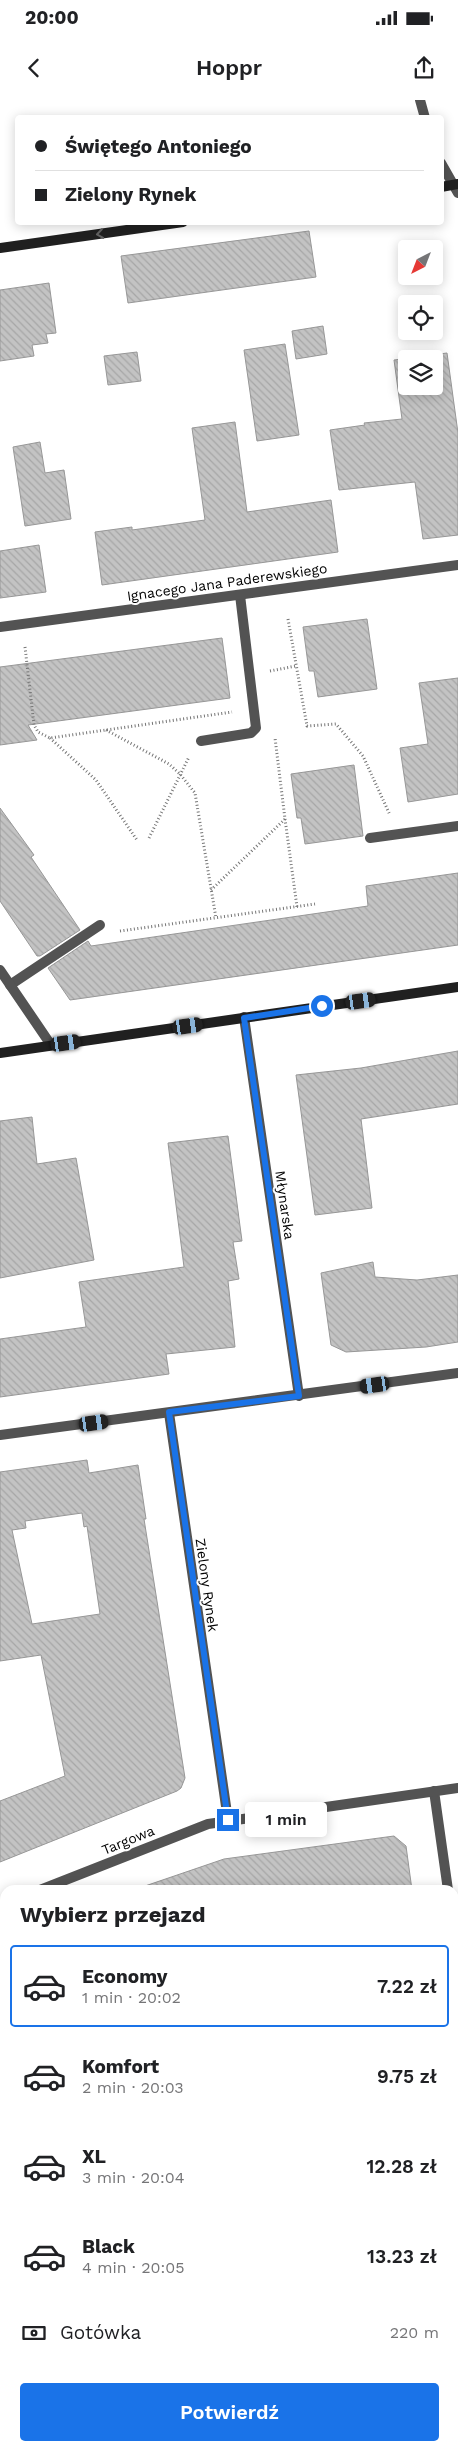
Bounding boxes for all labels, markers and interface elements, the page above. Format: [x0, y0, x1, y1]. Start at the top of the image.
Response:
text: 20:00 [25, 6, 79, 29]
icon: back [20, 54, 48, 82]
icon: share [410, 54, 438, 82]
text: Hoppr [196, 55, 262, 80]
text: Świętego Antoniego [65, 135, 252, 158]
text: Zielony Rynek [65, 183, 196, 206]
one-way arrow [95, 228, 103, 239]
north arrow [398, 240, 442, 285]
map controls [398, 240, 443, 395]
button: locate [398, 295, 443, 340]
button: layers [398, 350, 443, 395]
street label: Ignacego Jana Paderewskiego [126, 560, 328, 604]
car [345, 991, 376, 1011]
route start [311, 995, 333, 1017]
car [172, 1016, 203, 1036]
car [50, 1033, 81, 1053]
street label: Młynarska [272, 1170, 298, 1241]
car [359, 1375, 390, 1395]
car [78, 1413, 109, 1433]
street label: Zielony Rynek [193, 1537, 221, 1633]
callout: 1 min [246, 1802, 328, 1838]
route end [217, 1809, 239, 1831]
text: 1 min [265, 1810, 307, 1829]
street label: Targowa [99, 1822, 157, 1858]
text: Wybierz przejazd [20, 1902, 205, 1927]
icon: car [22, 1964, 67, 2009]
text: Economy [82, 1965, 167, 1988]
text: 7.22 zł [377, 1975, 437, 1998]
text: 1 min · 20:02 [82, 1988, 181, 2007]
icon: car [22, 2054, 67, 2099]
text: Komfort [82, 2055, 159, 2078]
text: 9.75 zł [377, 2065, 437, 2088]
text: 2 min · 20:03 [82, 2078, 184, 2097]
icon: car [22, 2144, 67, 2189]
text: XL [82, 2145, 106, 2168]
text: 12.28 zł [366, 2155, 437, 2178]
text: 3 min · 20:04 [82, 2168, 184, 2187]
icon: car [22, 2234, 67, 2279]
text: Black [82, 2235, 135, 2258]
text: 13.23 zł [367, 2245, 437, 2268]
text: 4 min · 20:05 [82, 2258, 184, 2277]
icon: cash [20, 2319, 48, 2347]
text: Gotówka [60, 2321, 141, 2344]
text: 220 m [390, 2323, 439, 2342]
button: Potwierdź [20, 2383, 439, 2441]

